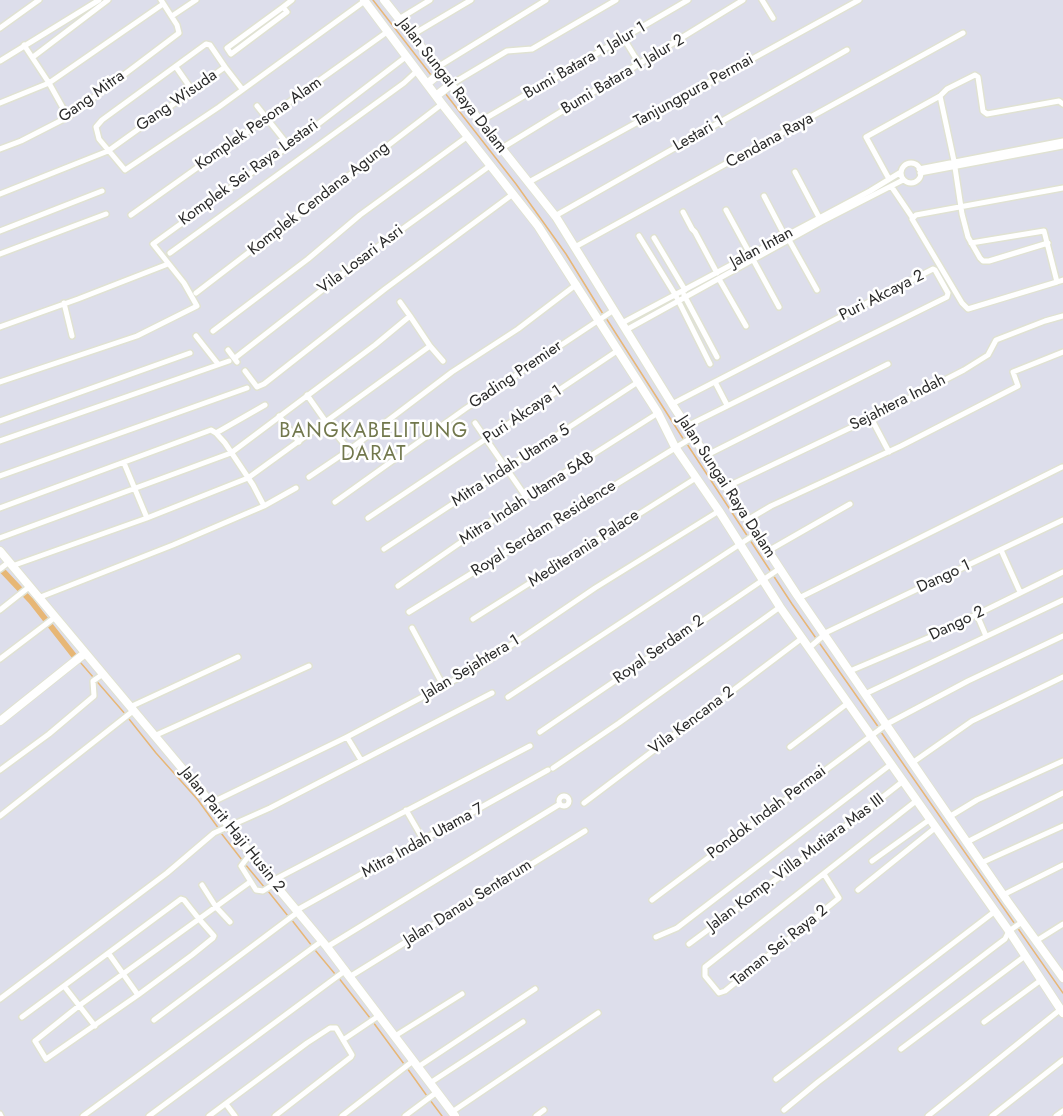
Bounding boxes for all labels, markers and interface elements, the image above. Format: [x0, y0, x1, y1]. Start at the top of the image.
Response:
street label: Jalan Sungai Raya Dalam [393, 15, 511, 157]
street label: Bumi Batara 1 Jalur 1 [520, 18, 650, 104]
street label: Bumi Batara 1 Jalur 2 [558, 31, 688, 119]
street label: Tanjungpura Permai [631, 50, 757, 132]
street label: Gang Wisuda [133, 66, 221, 136]
street label: Gang Mitra [55, 67, 129, 127]
street label: Komplek Pesona Alam [192, 73, 326, 175]
street label: Cendana Raya [723, 109, 817, 173]
street label: Lestari 1 [670, 112, 728, 156]
street label: Komplek Sei Raya Lestari [175, 116, 323, 230]
street label: Komplek Cendana Agung [245, 138, 393, 260]
street label: Vila Losari Asri [314, 222, 408, 298]
street label: Jalan Intan [727, 223, 797, 273]
street label: Puri Akcaya 2 [836, 266, 928, 326]
street label: Gading Premier [466, 337, 566, 413]
street label: Sejahtera Indah [847, 371, 949, 435]
street label: Puri Akcaya 1 [480, 382, 566, 448]
street label: Jalan Sungai Raya Dalam [673, 412, 779, 562]
district label: BANGKABELITUNG DARAT [279, 420, 469, 467]
street label: Mitra Indah Utama 5 [448, 421, 574, 511]
street label: Mitra Indah Utama 5AB [456, 448, 598, 550]
street label: Royal Serdam Residence [468, 477, 620, 581]
street label: Mediterania Palace [525, 506, 643, 592]
street label: Dango 1 [914, 556, 974, 598]
street label: Dango 2 [926, 602, 988, 646]
street label: Royal Serdam 2 [610, 612, 708, 688]
street label: Jalan Sejahtera 1 [419, 631, 523, 705]
street label: Vila Kencana 2 [646, 683, 738, 759]
street label: Pondok Indah Permai [704, 762, 830, 864]
street label: Jalan Parit Haji Husin 2 [176, 764, 288, 896]
street label: Jalan Komp. Villa Mutiara Mas III [704, 790, 888, 936]
street label: Mitra Indah Utama 7 [359, 800, 487, 882]
street label: Jalan Danau Sentarum [400, 856, 536, 950]
street label: Taman Sei Raya 2 [728, 901, 832, 991]

